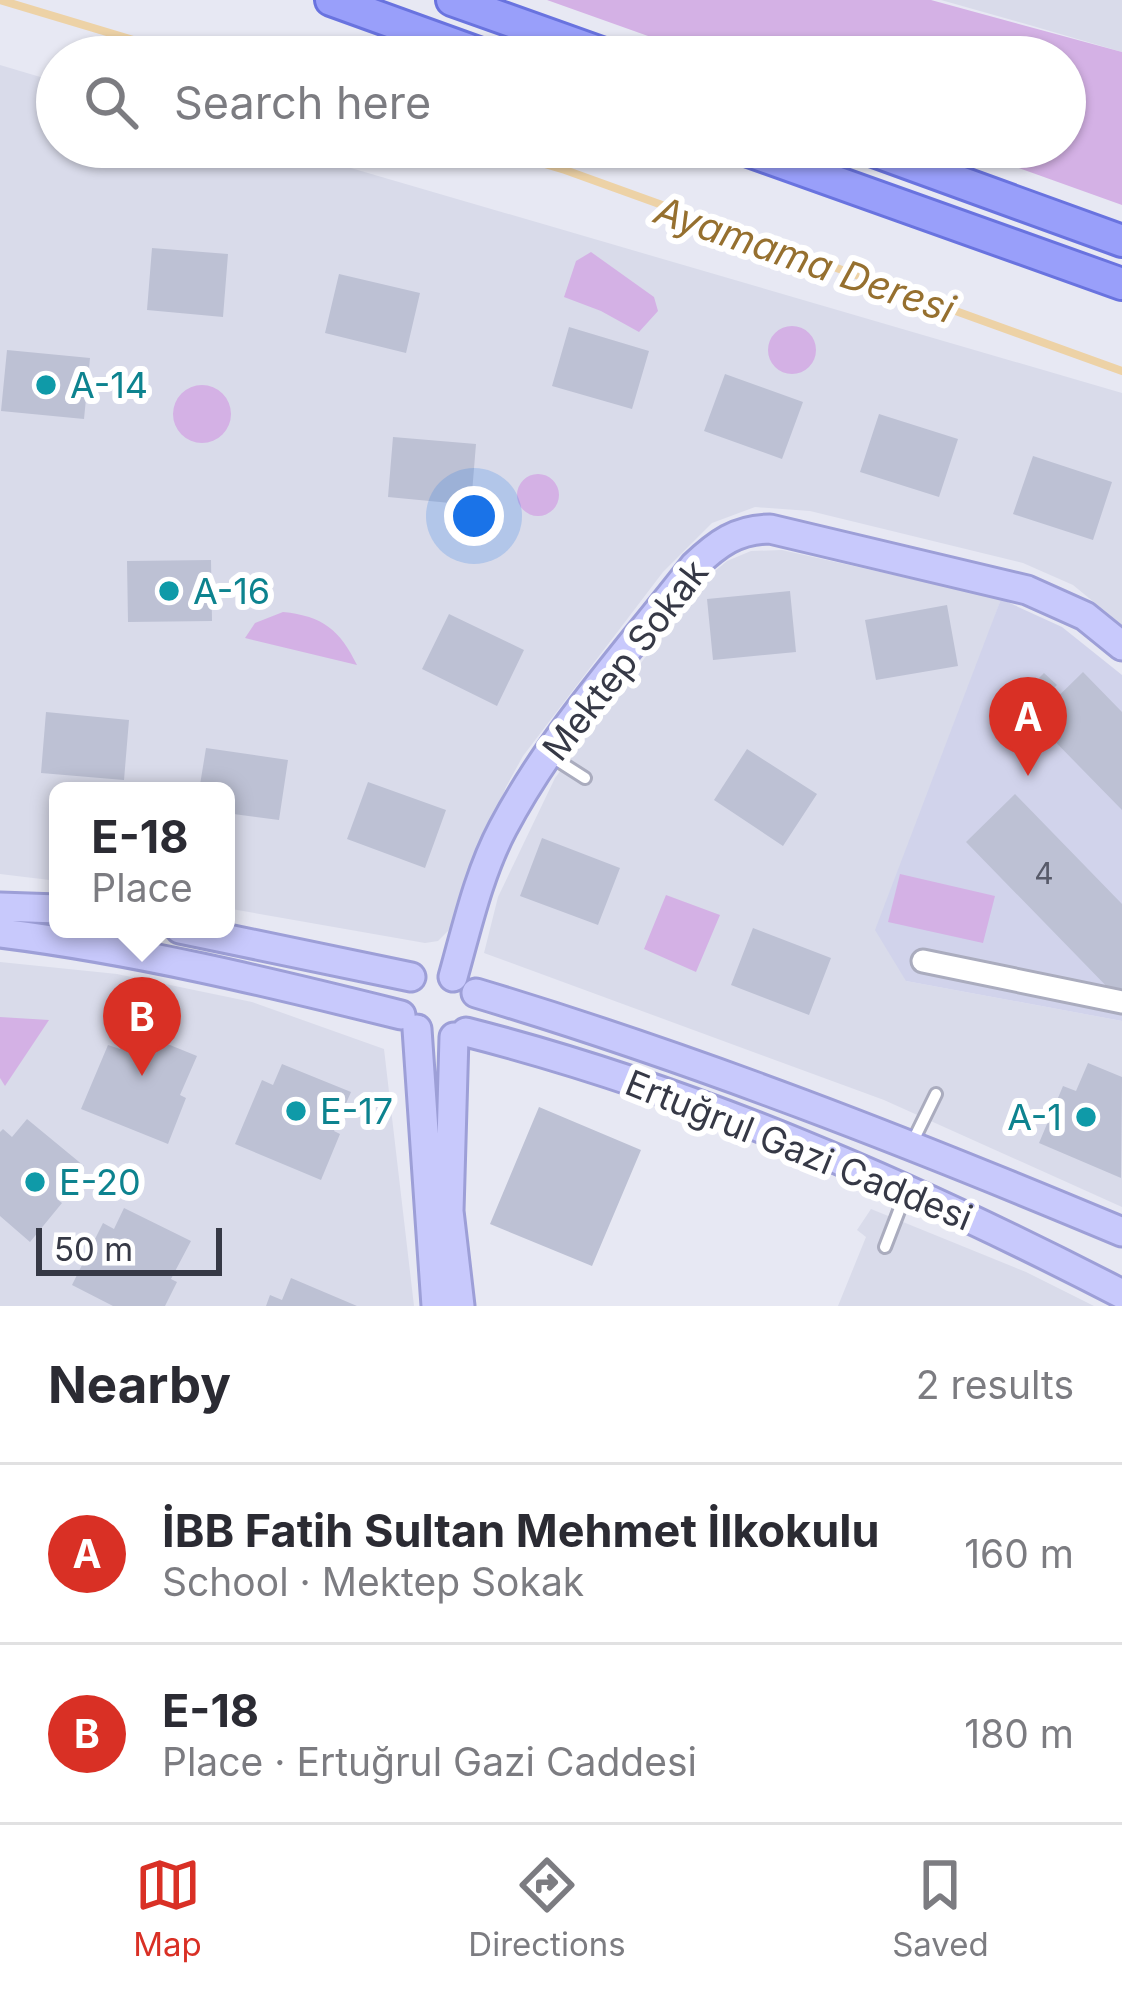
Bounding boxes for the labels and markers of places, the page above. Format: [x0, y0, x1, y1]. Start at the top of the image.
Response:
place label: A-14 [70, 363, 148, 407]
marker: A-14 [33, 372, 59, 398]
place label: A-16 [193, 569, 270, 613]
marker: A-16 [156, 578, 182, 604]
pin: A [989, 677, 1067, 776]
pin: B [103, 977, 181, 1076]
place label: E-17 [320, 1089, 393, 1133]
place label: A-1 [1007, 1095, 1062, 1139]
marker: E-17 [283, 1098, 309, 1124]
marker: A-1 [1073, 1104, 1099, 1130]
place label: E-20 [59, 1160, 141, 1204]
marker: E-20 [22, 1169, 48, 1195]

